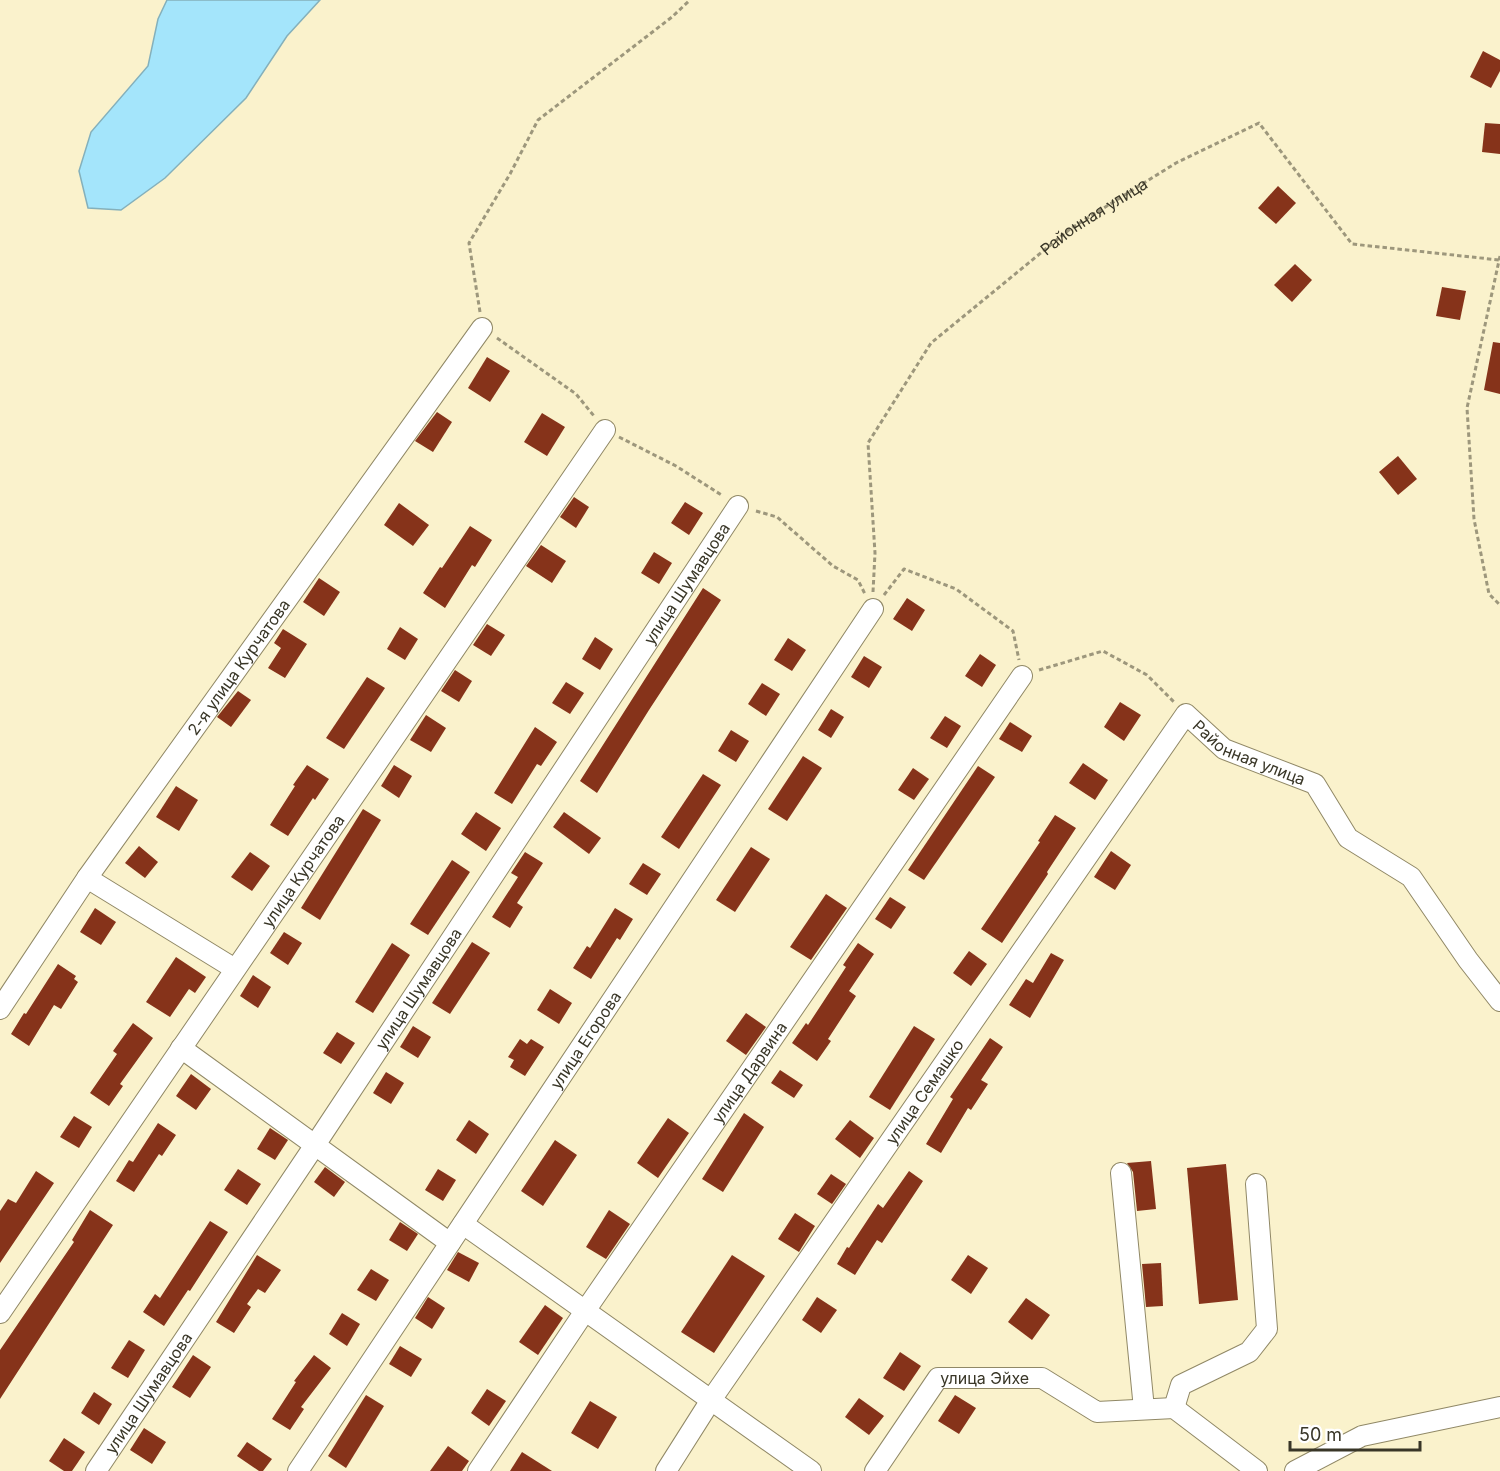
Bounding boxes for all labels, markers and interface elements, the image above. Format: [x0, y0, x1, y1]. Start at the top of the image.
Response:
street label: Районная улица [1036, 173, 1151, 259]
street label: улица Шумавцова [639, 519, 734, 648]
street label: 2-я улица Курчатова [183, 595, 294, 739]
street label: Районная улица [1189, 715, 1308, 789]
street label: улица Курчатова [257, 811, 349, 931]
street label: улица Шумавцова [371, 924, 466, 1054]
street label: улица Егорова [546, 987, 625, 1093]
street label: улица Дарвина [707, 1018, 791, 1127]
street label: улица Семашко [881, 1035, 968, 1148]
street label: улица Шумавцова [101, 1328, 196, 1457]
street label: улица Эйхе [940, 1368, 1029, 1388]
scale bar [1290, 1414, 1420, 1452]
text: 50 m [1299, 1424, 1342, 1445]

